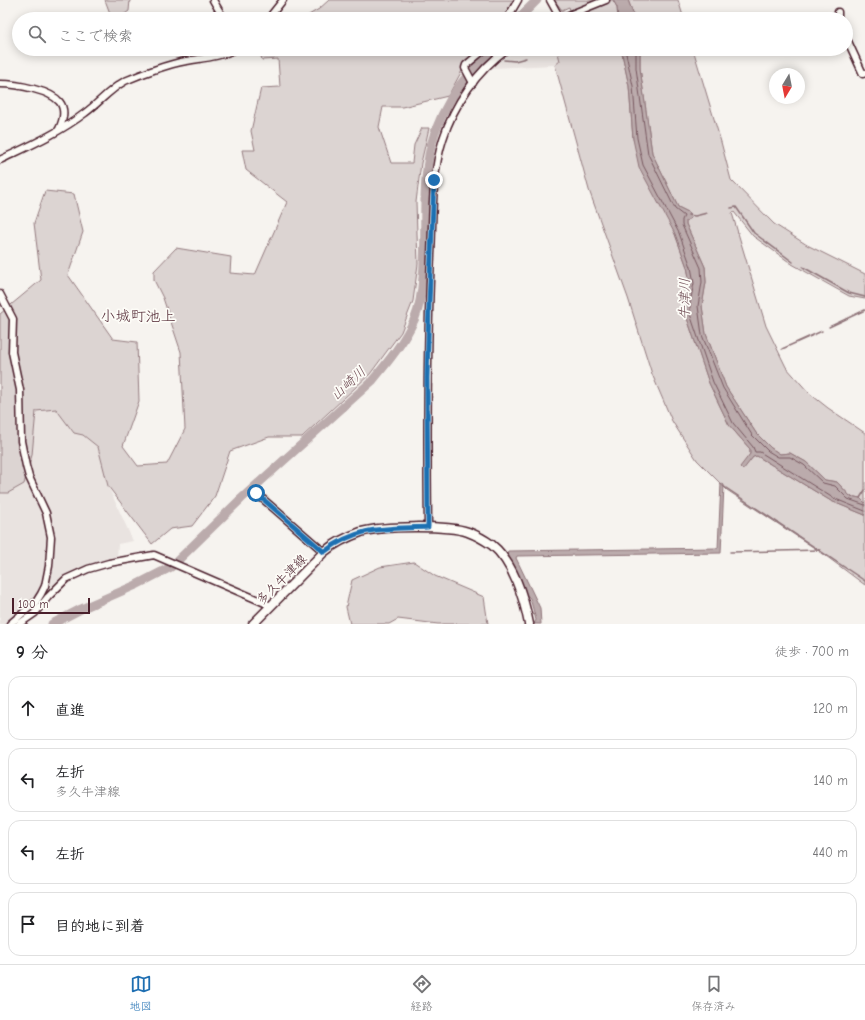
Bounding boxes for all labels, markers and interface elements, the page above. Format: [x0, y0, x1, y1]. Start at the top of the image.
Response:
search box [12, 12, 853, 56]
icon: search [26, 23, 48, 45]
text: ここで検索 [58, 27, 133, 45]
north arrow [769, 68, 805, 104]
route end [425, 171, 443, 189]
water label: 牛津川 [676, 278, 693, 320]
district label: 小城町池上 [100, 307, 176, 325]
water label: 山崎川 [327, 363, 369, 404]
route start [247, 484, 265, 502]
street label: 多久牛津線 [253, 550, 310, 608]
scale bar [12, 596, 90, 615]
text: 100 m [18, 598, 49, 611]
text: 9 分 [16, 643, 48, 662]
text: 徒歩 · 700 m [775, 644, 849, 659]
icon: ahead [17, 697, 39, 719]
text: 直進 [55, 701, 85, 719]
text: 120 m [813, 701, 848, 716]
text: 左折 [55, 763, 85, 781]
icon: left [17, 769, 39, 791]
text: 140 m [814, 773, 848, 788]
text: 多久牛津線 [55, 784, 120, 799]
icon: left [17, 841, 39, 863]
text: 左折 [55, 845, 85, 863]
text: 440 m [812, 845, 848, 860]
icon: arrive [17, 913, 39, 935]
text: 目的地に到着 [55, 917, 145, 935]
tab: 地図 [130, 973, 152, 1013]
tab: 経路 [411, 973, 433, 1013]
tab: 保存済み [692, 973, 736, 1013]

